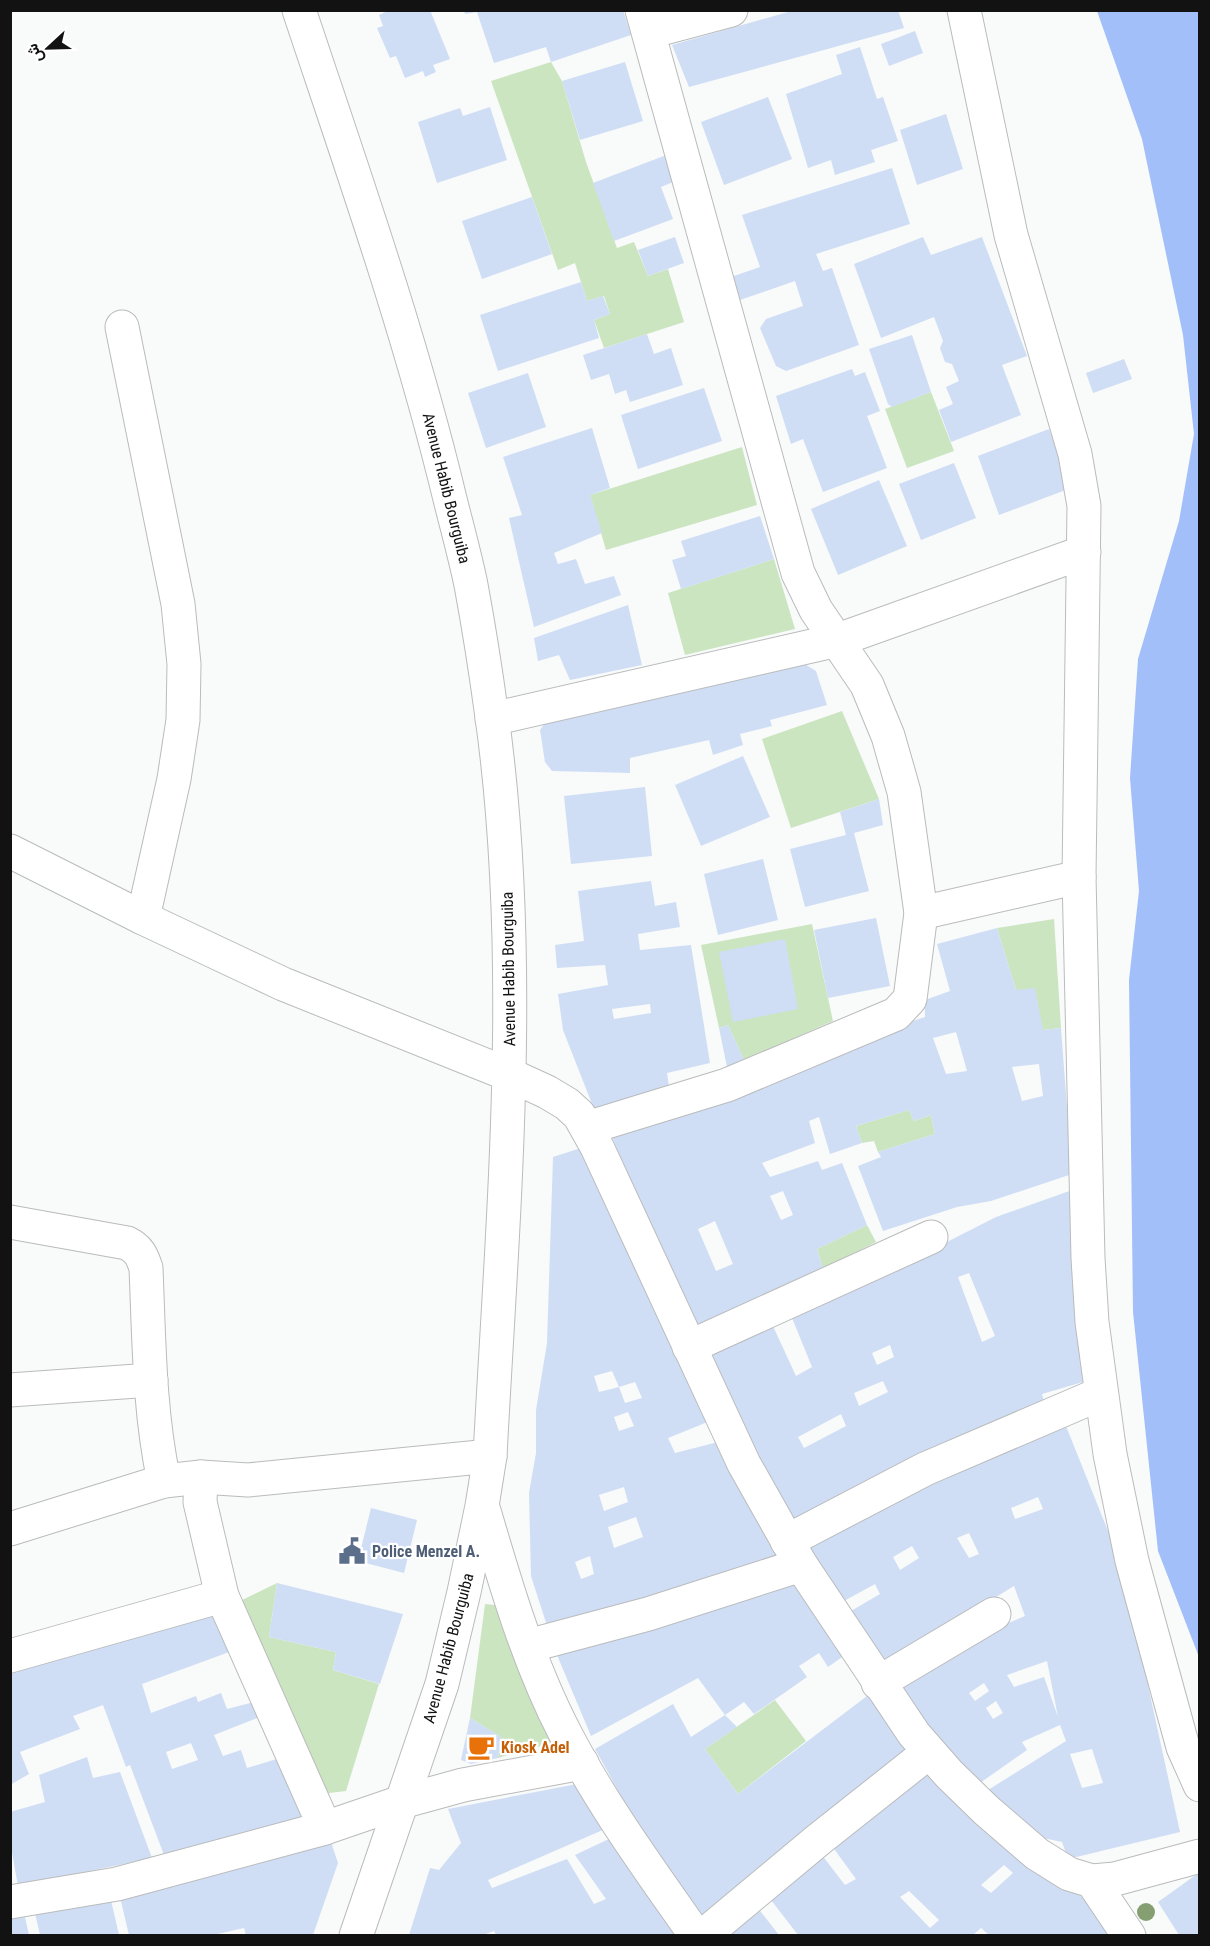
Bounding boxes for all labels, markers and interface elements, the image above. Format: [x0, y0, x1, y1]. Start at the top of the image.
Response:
north arrow [18, 18, 78, 78]
text: ش [22, 41, 47, 66]
street label: Avenue Habib Bourguiba [419, 411, 474, 565]
street label: Avenue Habib Bourguiba [498, 892, 519, 1046]
public building icon: Police Menzel A. [337, 1536, 367, 1566]
place label: Police Menzel A. [372, 1542, 480, 1561]
street label: Avenue Habib Bourguiba [419, 1571, 478, 1725]
cafe icon: Kiosk Adel [466, 1732, 496, 1762]
place label: Kiosk Adel [501, 1738, 570, 1757]

